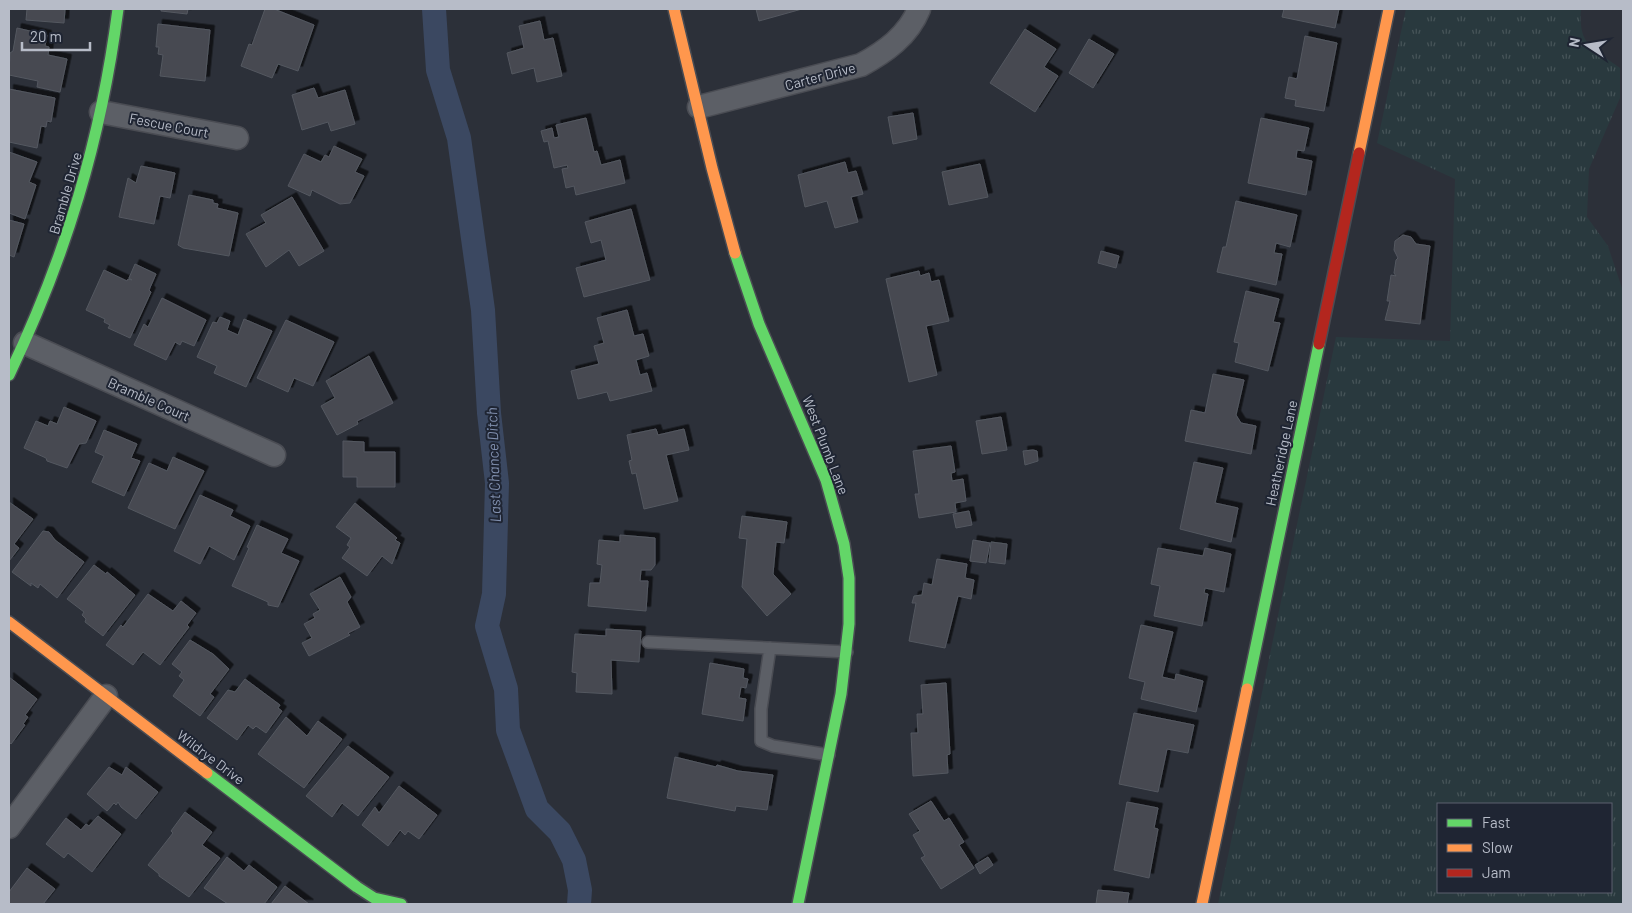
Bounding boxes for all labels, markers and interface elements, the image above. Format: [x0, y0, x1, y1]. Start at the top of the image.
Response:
scale bar [22, 20, 90, 52]
north arrow [1562, 20, 1612, 70]
text: 20 m [30, 27, 62, 45]
text: N [1565, 36, 1583, 49]
street label: Carter Drive [783, 58, 857, 94]
street label: Fescue Court [128, 109, 210, 141]
street label: Bramble Drive [45, 150, 85, 236]
street label: Bramble Court [105, 373, 193, 425]
street label: West Plumb Lane [799, 393, 853, 497]
street label: Heatheridge Lane [1261, 399, 1301, 507]
water label: Last Chance Ditch [482, 407, 504, 523]
street label: Wildrye Drive [174, 726, 248, 788]
legend [1437, 803, 1612, 893]
text: Fast [1482, 813, 1510, 831]
text: Slow [1482, 838, 1513, 856]
text: Jam [1482, 863, 1511, 881]

